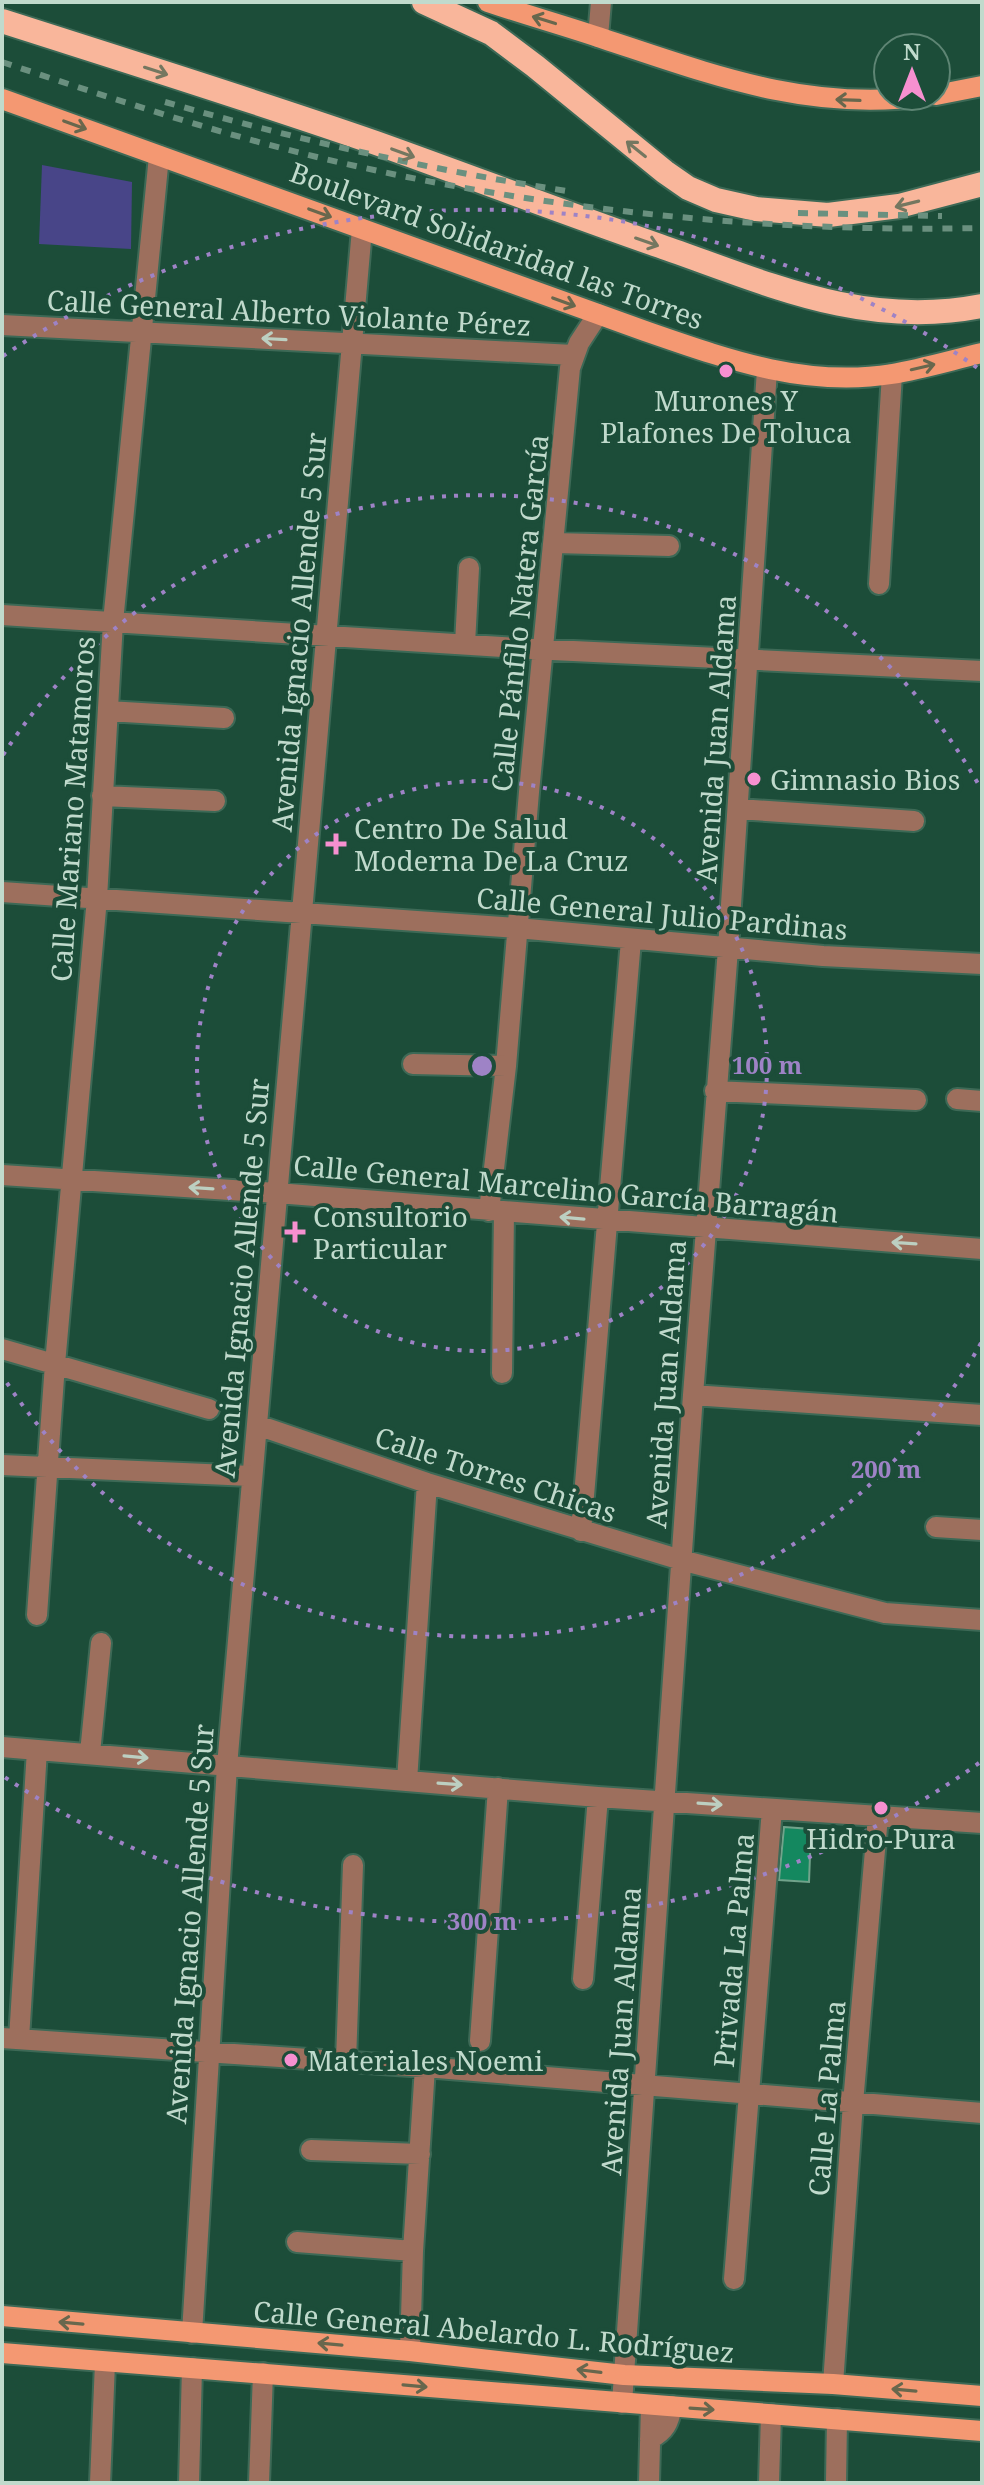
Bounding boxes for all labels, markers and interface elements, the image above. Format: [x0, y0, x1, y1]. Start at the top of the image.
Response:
one-way arrow [531, 12, 557, 27]
north arrow [872, 32, 952, 112]
text: N [903, 36, 921, 66]
one-way arrow [143, 65, 168, 79]
one-way arrow [835, 92, 862, 107]
one-way arrow [62, 119, 87, 133]
one-way arrow [627, 140, 647, 158]
one-way arrow [390, 147, 415, 162]
street label: Boulevard Solidaridad las Torres [285, 152, 709, 338]
one-way arrow [894, 197, 920, 212]
one-way arrow [307, 207, 332, 222]
one-way arrow [634, 235, 659, 250]
street label: Calle General Alberto Violante Pérez [46, 280, 532, 344]
one-way arrow [552, 295, 577, 310]
one-way arrow [261, 331, 288, 346]
one-way arrow [910, 358, 936, 373]
marker: Murones Y Plafones De Toluca [717, 362, 735, 380]
place label: Murones Y Plafones De Toluca [600, 381, 852, 451]
street label: Avenida Ignacio Allende 5 Sur [262, 431, 334, 833]
street label: Calle Pánfilo Natera García [481, 432, 557, 794]
street label: Avenida Juan Aldama [686, 594, 744, 884]
street label: Calle Mariano Matamoros [41, 635, 103, 983]
place label: Gimnasio Bios [770, 760, 960, 798]
marker: Gimnasio Bios [745, 770, 763, 788]
place label: Centro De Salud Moderna De La Cruz [354, 809, 628, 879]
marker: Centro De Salud Moderna De La Cruz [325, 833, 347, 855]
street label: Calle General Julio Pardinas [475, 878, 849, 948]
text: 100 m [732, 1048, 803, 1081]
centre of rings [468, 1052, 496, 1080]
street label: Avenida Ignacio Allende 5 Sur [205, 1077, 277, 1479]
street label: Calle General Marcelino García Barragán [292, 1145, 840, 1231]
one-way arrow [188, 1181, 215, 1196]
place label: Consultorio Particular [313, 1197, 468, 1267]
one-way arrow [559, 1210, 585, 1225]
marker: Consultorio Particular [284, 1221, 306, 1243]
one-way arrow [891, 1235, 918, 1250]
street label: Avenida Juan Aldama [636, 1239, 694, 1529]
street label: Calle Torres Chicas [370, 1417, 622, 1531]
text: 200 m [851, 1452, 922, 1485]
street label: Avenida Ignacio Allende 5 Sur [156, 1723, 222, 2125]
one-way arrow [122, 1750, 149, 1765]
one-way arrow [436, 1777, 463, 1792]
one-way arrow [696, 1797, 723, 1812]
marker: Hidro-Pura [872, 1799, 890, 1817]
place label: Hidro-Pura [806, 1819, 956, 1857]
street label: Privada La Palma [704, 1831, 762, 2069]
street label: Avenida Juan Aldama [591, 1886, 649, 2176]
text: 300 m [447, 1904, 518, 1937]
street label: Calle La Palma [799, 1998, 853, 2198]
place label: Materiales Noemi [307, 2041, 543, 2079]
marker: Materiales Noemi [282, 2051, 300, 2069]
street label: Calle General Abelardo L. Rodríguez [252, 2291, 736, 2371]
one-way arrow [58, 2315, 85, 2330]
one-way arrow [317, 2336, 344, 2351]
one-way arrow [576, 2364, 603, 2379]
one-way arrow [401, 2378, 428, 2393]
one-way arrow [891, 2382, 918, 2397]
one-way arrow [688, 2402, 715, 2417]

